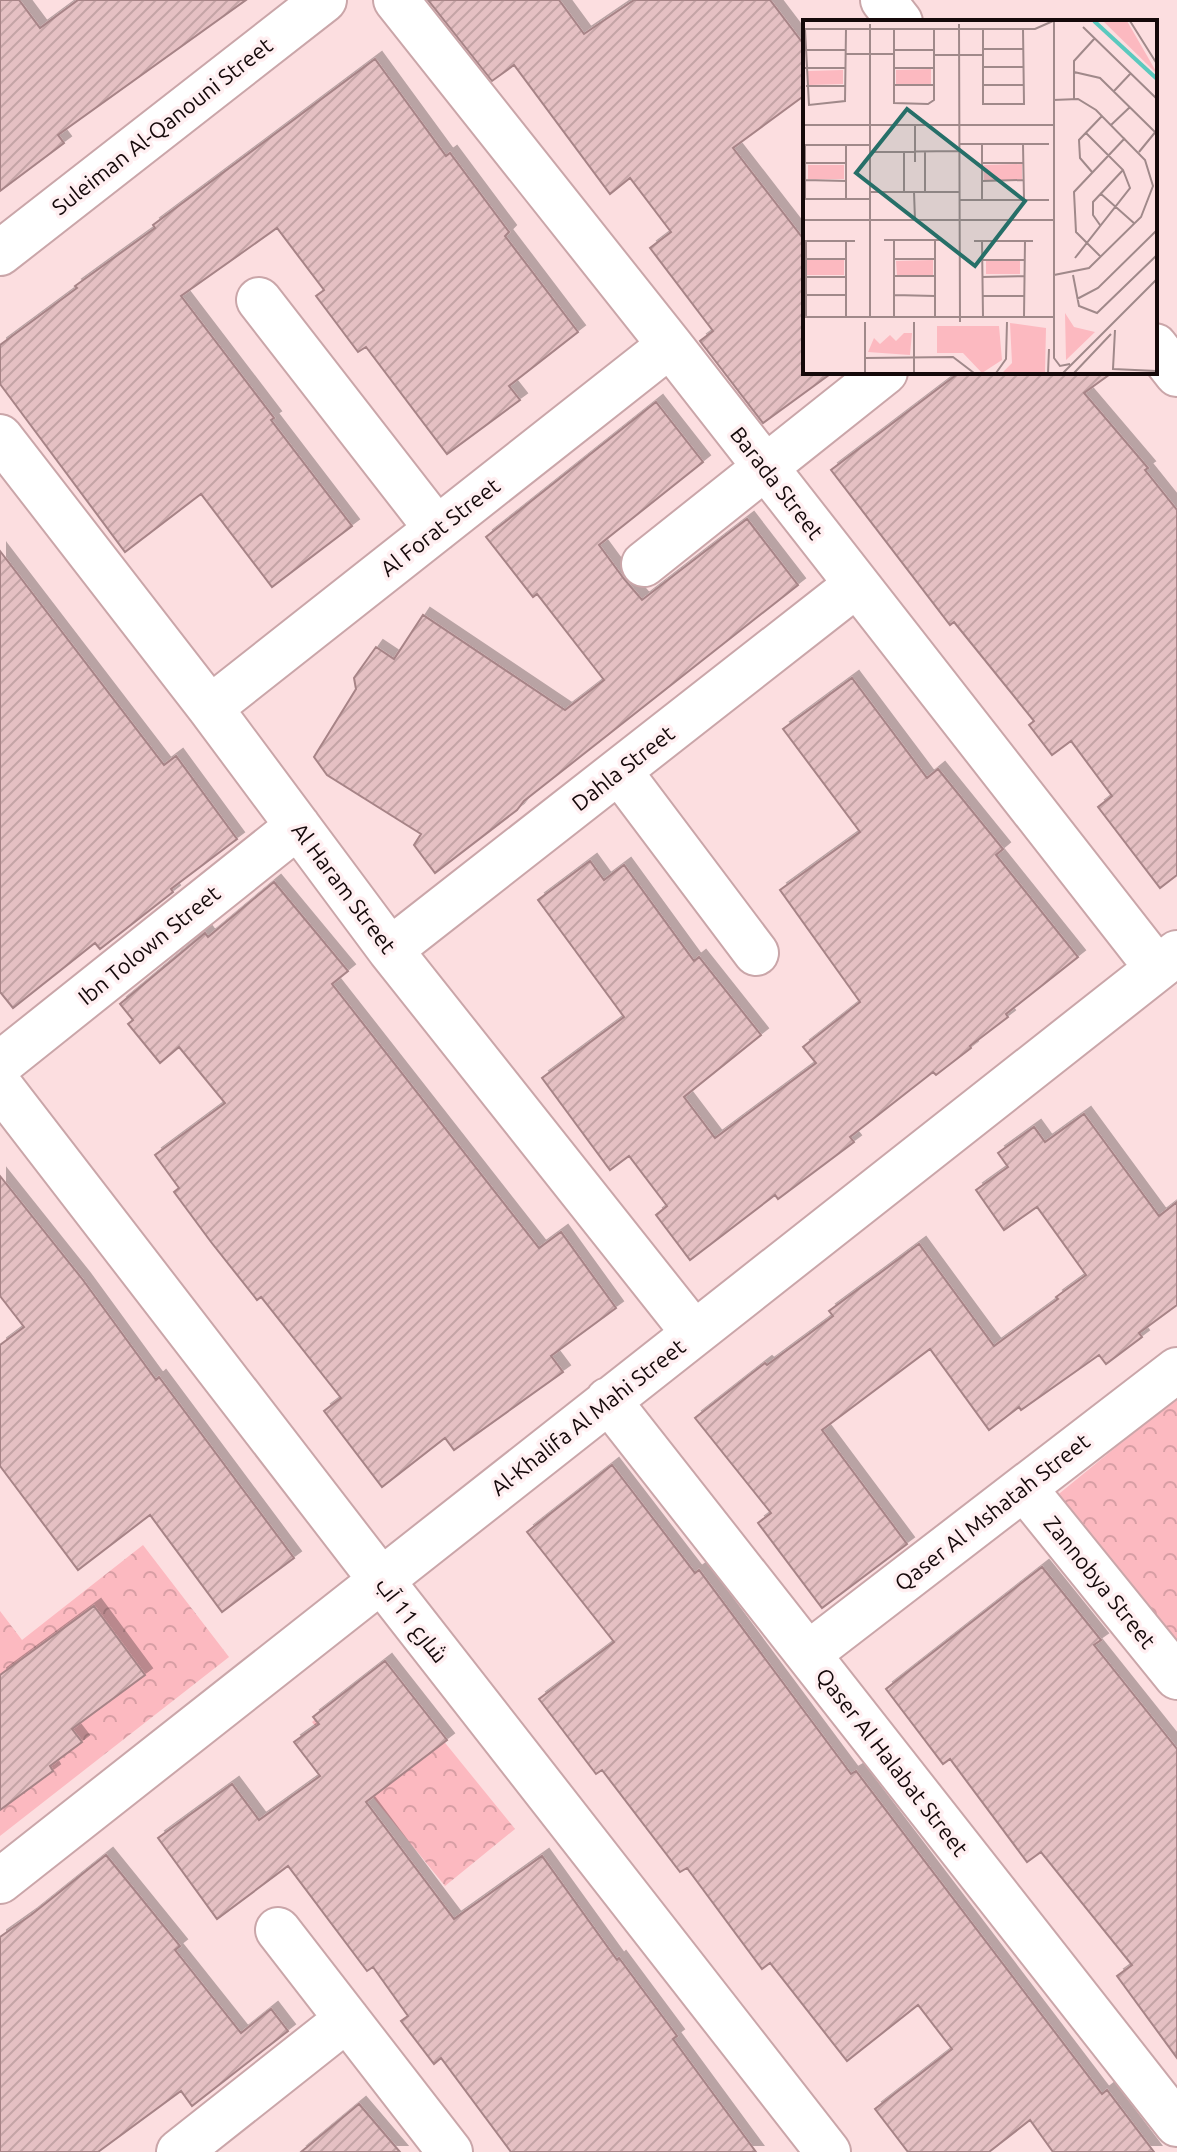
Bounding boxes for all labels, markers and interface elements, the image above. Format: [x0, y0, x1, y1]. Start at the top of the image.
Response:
inset map [803, 20, 1157, 374]
street label: Suleiman Al-Qanouni Street [47, 32, 277, 219]
street label: Barada Street [726, 422, 829, 544]
street label: Al Forat Street [375, 472, 504, 581]
street label: Dahla Street [567, 720, 679, 815]
street label: Al Haram Street [287, 818, 402, 958]
street label: Ibn Tolown Street [73, 880, 225, 1009]
street label: Al-Khalifa Al Mahi Street [486, 1333, 690, 1500]
street label: Qaser Al Mshatah Street [889, 1428, 1094, 1595]
street label: Zannobya Street [1039, 1510, 1162, 1653]
street label: شارع 11 آب [369, 1572, 453, 1669]
street label: Qaser Al Halabat Street [811, 1663, 974, 1861]

